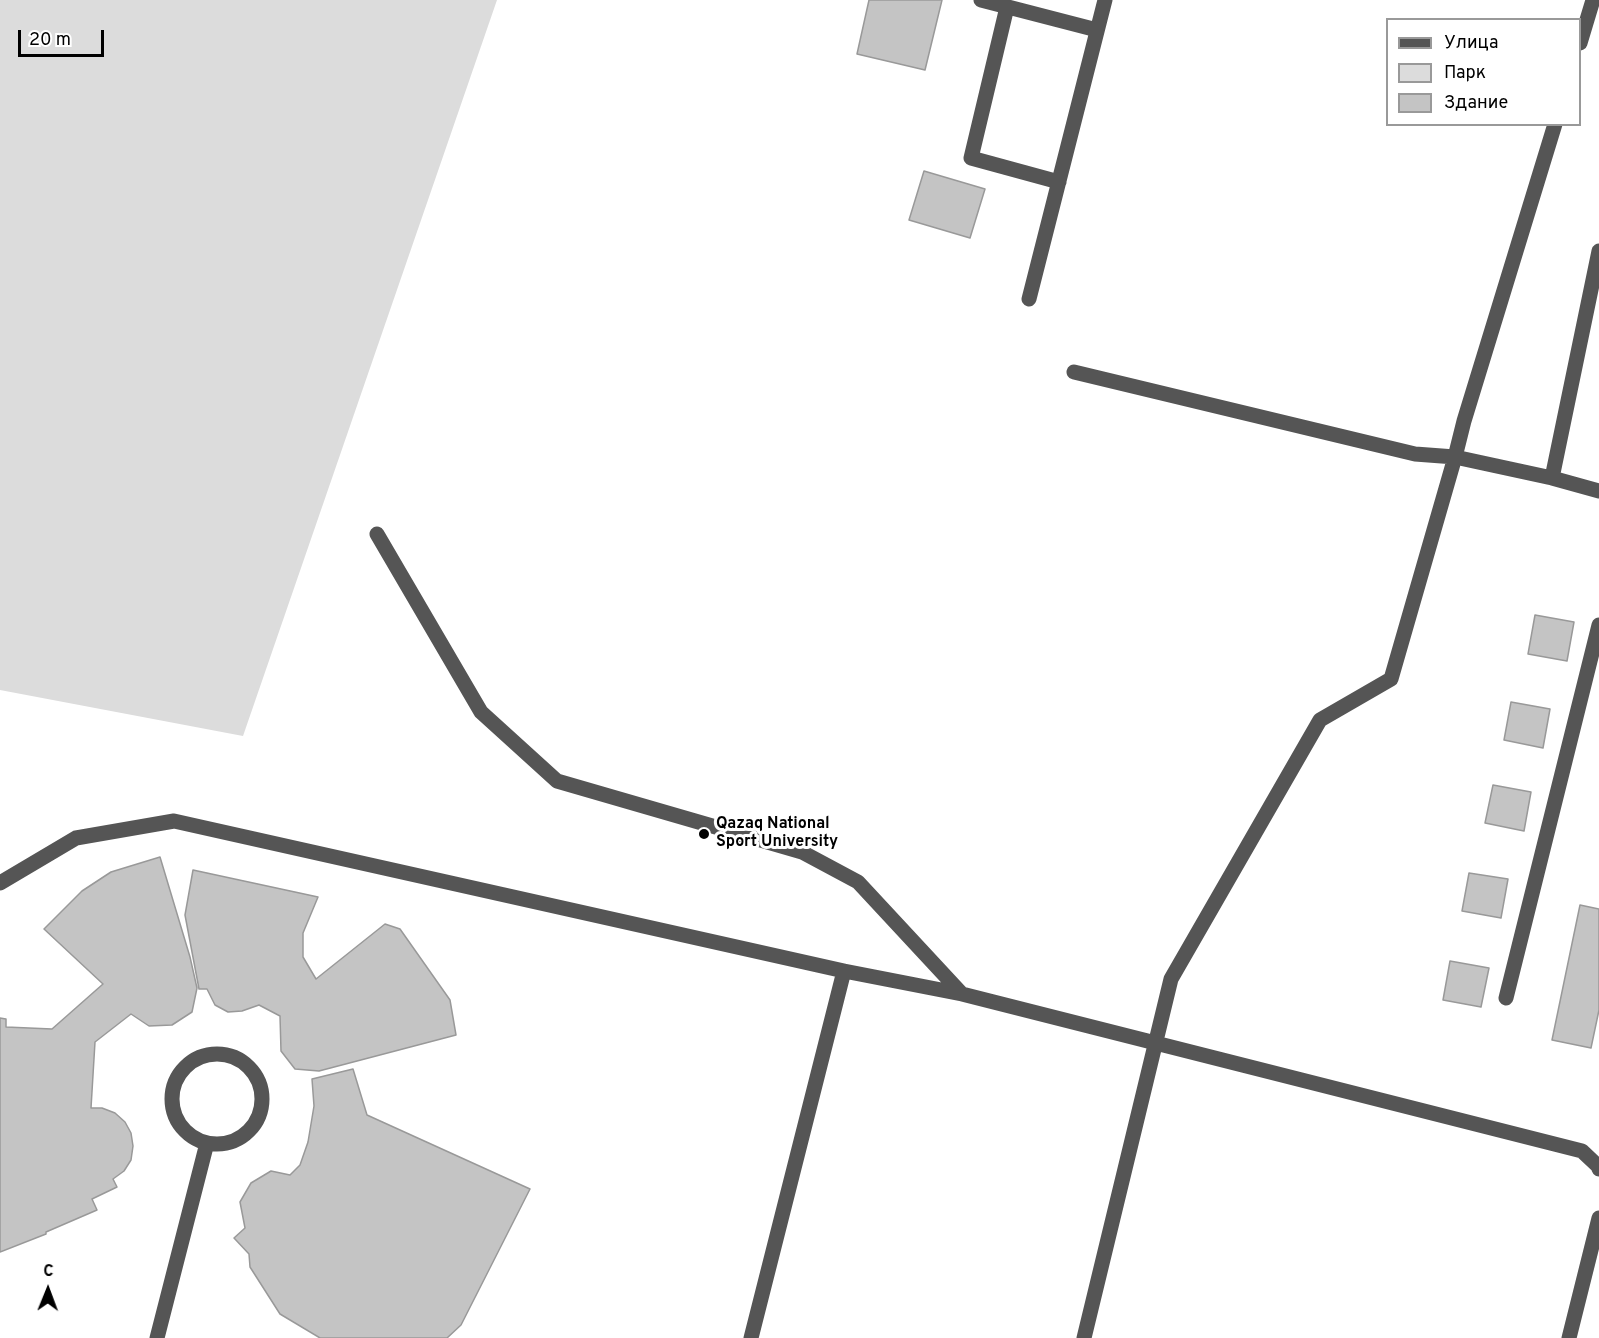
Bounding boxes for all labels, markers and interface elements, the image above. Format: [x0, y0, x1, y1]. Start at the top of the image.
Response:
scale bar [21, 18, 106, 56]
legend [1386, 18, 1581, 126]
text: 20 m [29, 29, 71, 52]
text: Улица [1444, 32, 1498, 55]
text: Парк [1444, 62, 1486, 85]
text: Здание [1444, 92, 1508, 115]
place label: Qazaq National Sport University [716, 815, 838, 853]
marker: Qazaq National Sport University [697, 827, 711, 841]
north arrow [18, 1260, 78, 1320]
text: С [43, 1262, 54, 1282]

